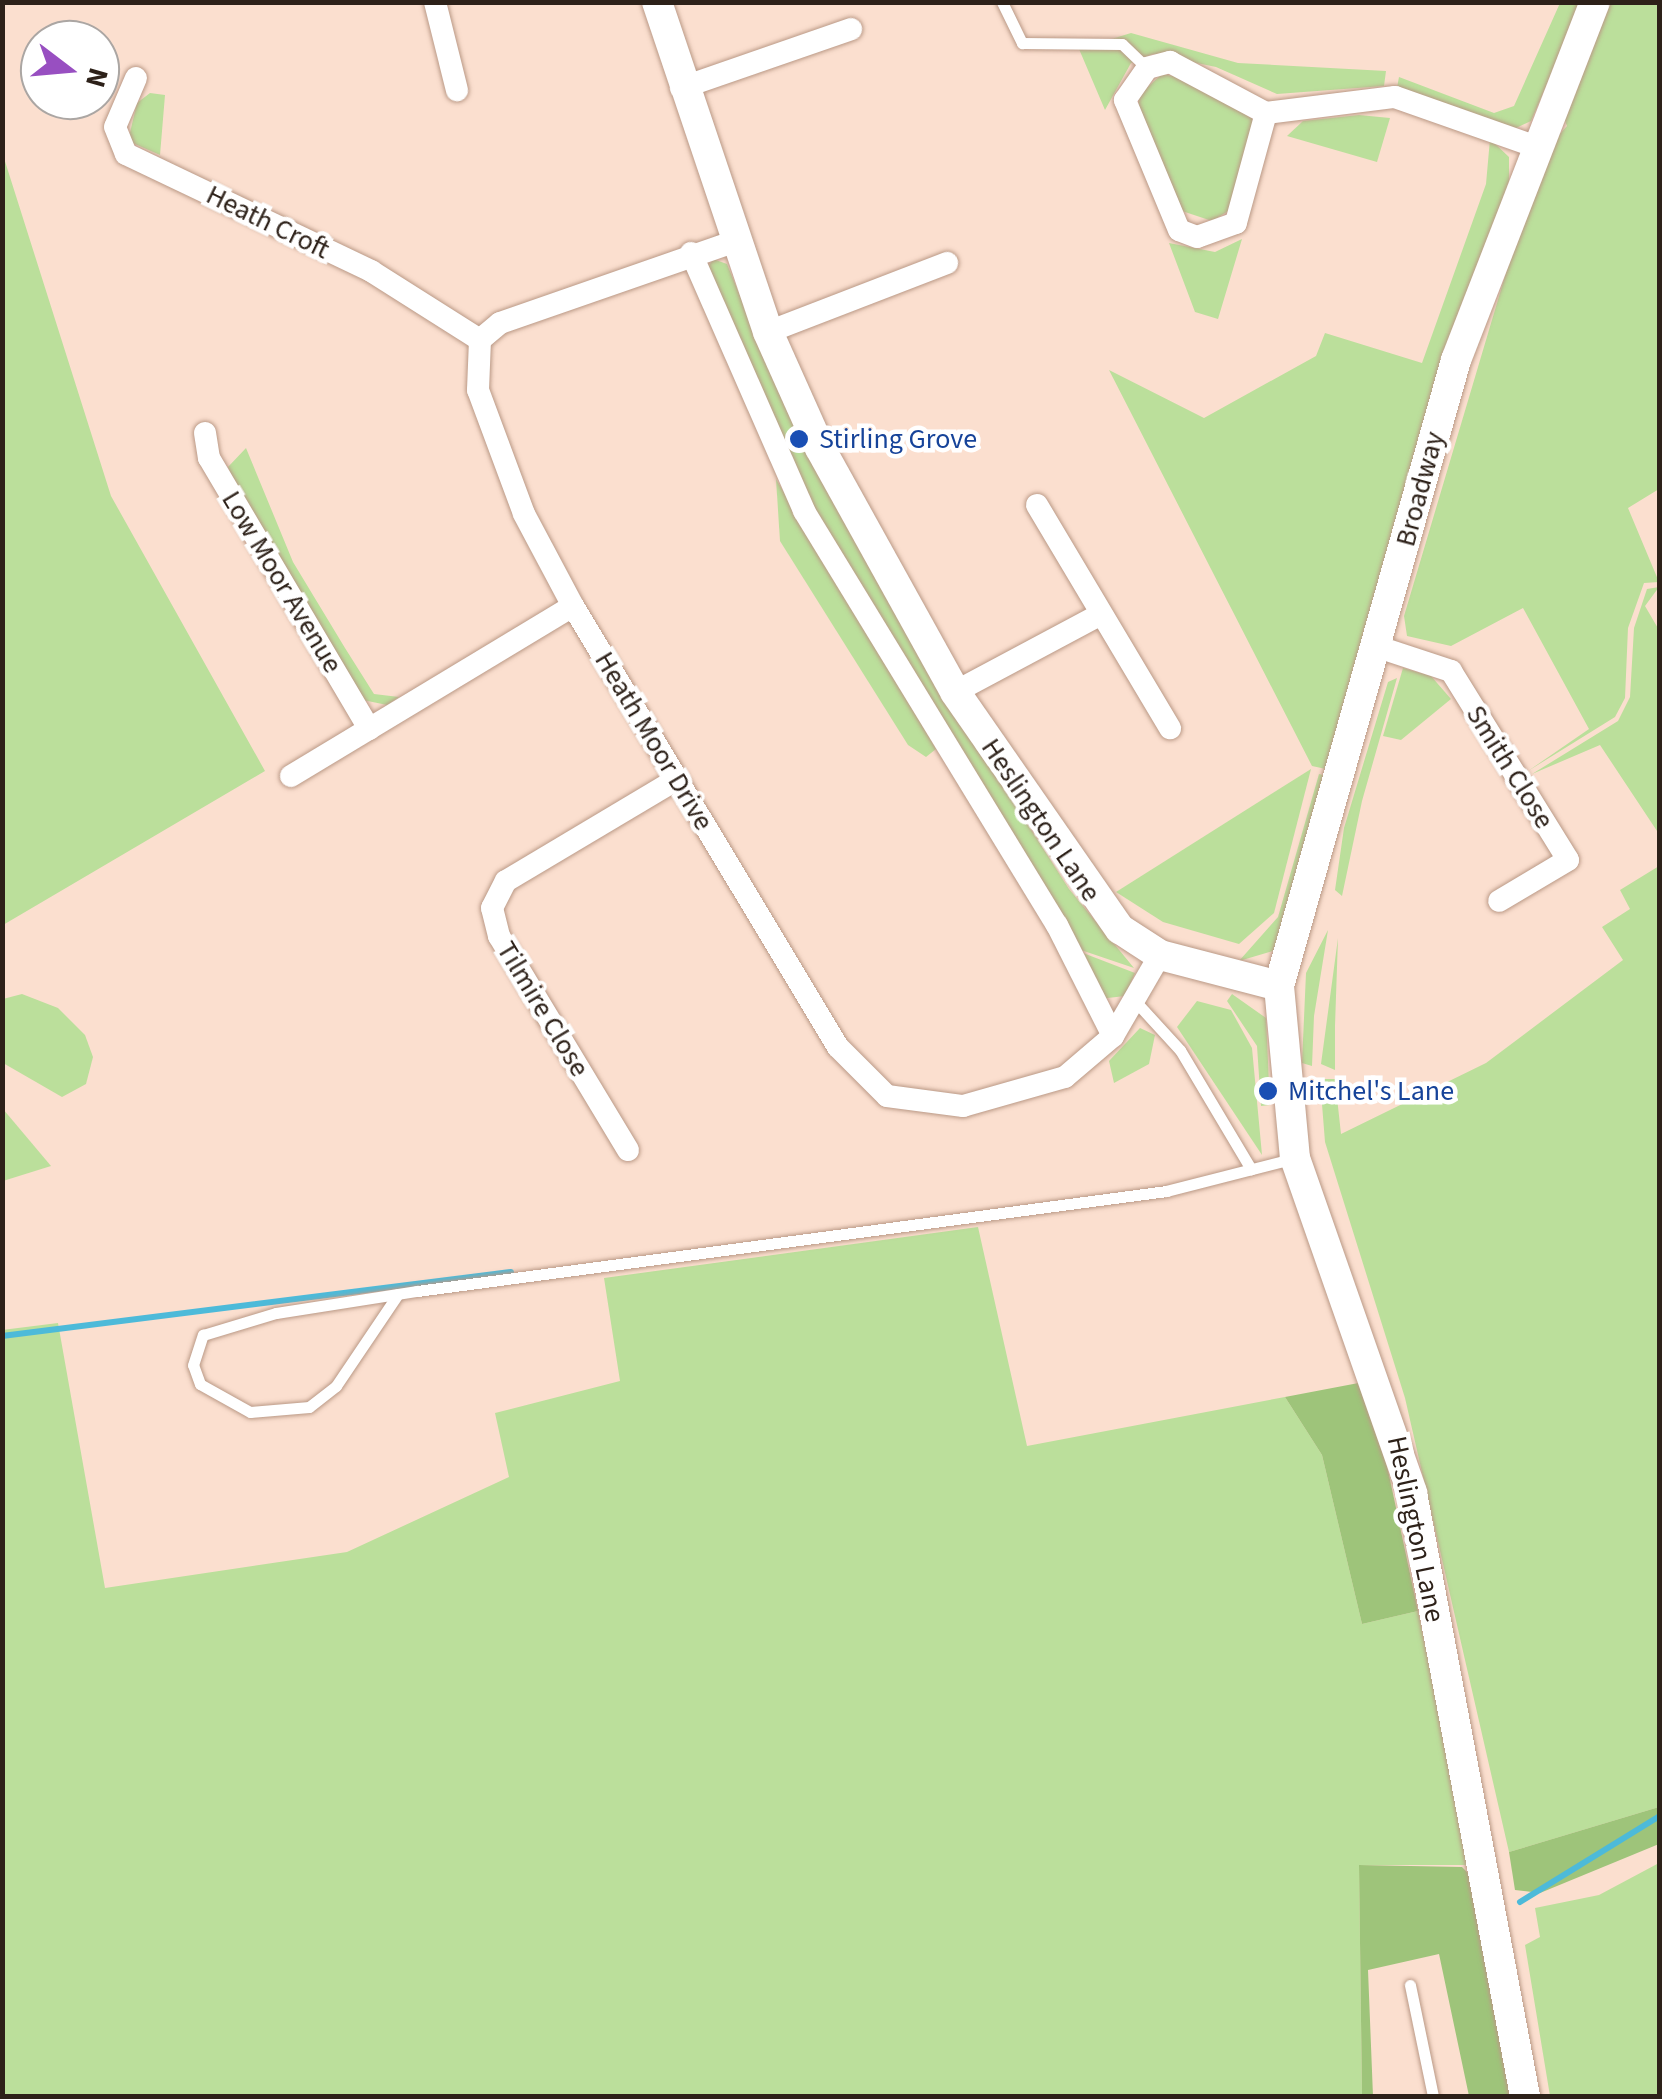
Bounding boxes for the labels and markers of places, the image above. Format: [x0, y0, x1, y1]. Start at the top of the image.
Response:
place label: Stirling Grove [819, 422, 977, 456]
marker: Stirling Grove [788, 428, 810, 450]
place label: Mitchel's Lane [1288, 1074, 1454, 1108]
marker: Mitchel's Lane [1257, 1080, 1279, 1102]

